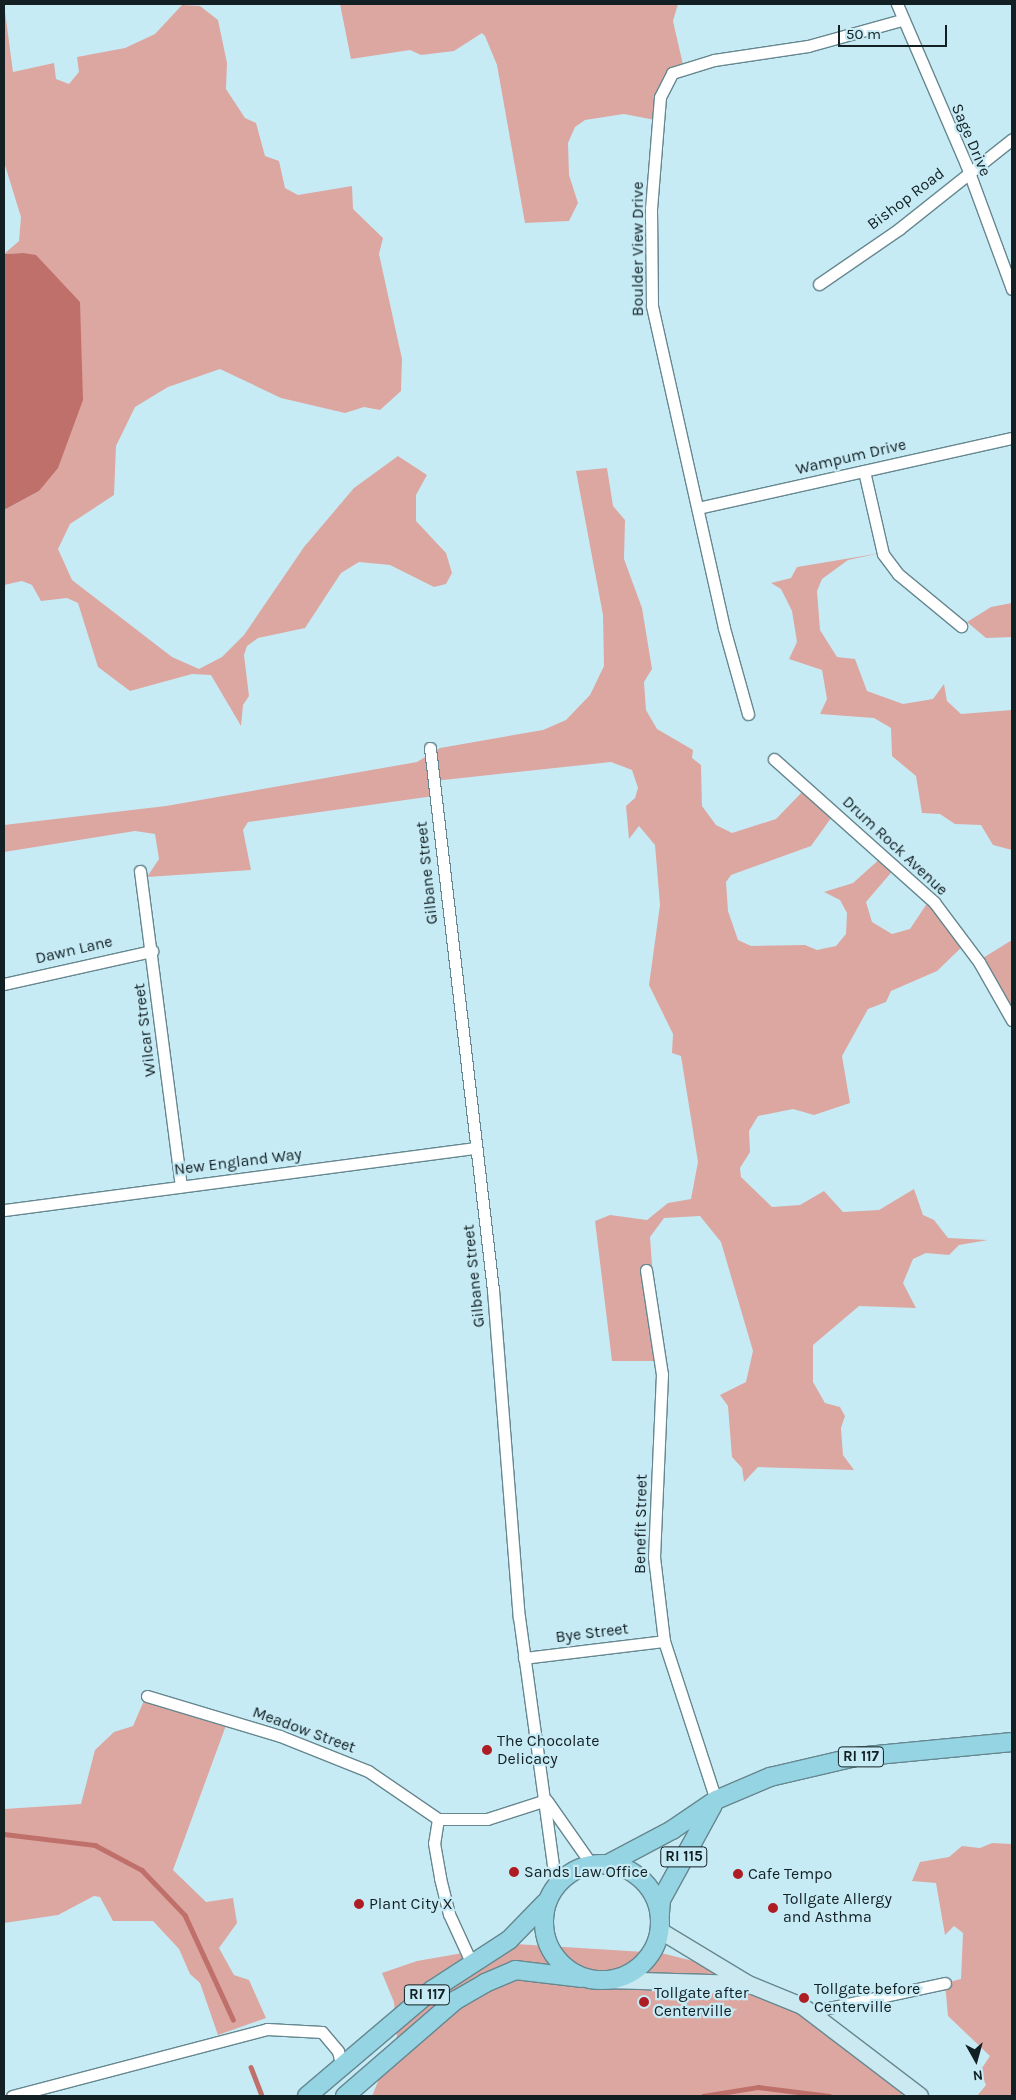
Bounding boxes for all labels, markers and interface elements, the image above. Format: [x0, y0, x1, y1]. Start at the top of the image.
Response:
scale bar [841, 15, 950, 47]
text: 50 m [846, 25, 881, 43]
street label: Sage Drive [947, 101, 995, 179]
street label: Bishop Road [864, 164, 948, 234]
street label: Boulder View Drive [628, 182, 648, 316]
street label: Wampum Drive [794, 435, 908, 479]
street label: Drum Rock Avenue [838, 792, 952, 900]
street label: Gilbane Street [412, 821, 442, 925]
street label: Dawn Lane [34, 932, 114, 968]
street label: Wilcar Street [130, 982, 160, 1078]
street label: New England Way [173, 1145, 303, 1179]
street label: Gilbane Street [459, 1224, 489, 1328]
street label: Benefit Street [631, 1474, 651, 1574]
street label: Bye Street [554, 1619, 630, 1647]
street label: Meadow Street [250, 1702, 358, 1758]
place label: The Chocolate Delicacy [497, 1731, 599, 1769]
marker: The Chocolate Delicacy [481, 1744, 493, 1756]
road number: RI 117 [837, 1744, 885, 1770]
road number: RI 115 [660, 1844, 708, 1870]
place label: Sands Law Office [524, 1862, 648, 1882]
place label: Cafe Tempo [748, 1864, 832, 1884]
marker: Sands Law Office [508, 1866, 520, 1878]
marker: Cafe Tempo [732, 1868, 744, 1880]
place label: Tollgate Allergy and Asthma [783, 1889, 892, 1927]
place label: Plant City X [369, 1894, 453, 1914]
marker: Plant City X [353, 1898, 365, 1910]
marker: Tollgate Allergy and Asthma [767, 1902, 779, 1914]
place label: Tollgate before Centerville [814, 1979, 920, 2017]
road number: RI 117 [403, 1982, 451, 2008]
place label: Tollgate after Centerville [654, 1983, 749, 2021]
marker: Tollgate before Centerville [798, 1992, 810, 2004]
marker: Tollgate after Centerville [638, 1996, 650, 2008]
north arrow [951, 2035, 1001, 2085]
text: N [972, 2066, 984, 2084]

